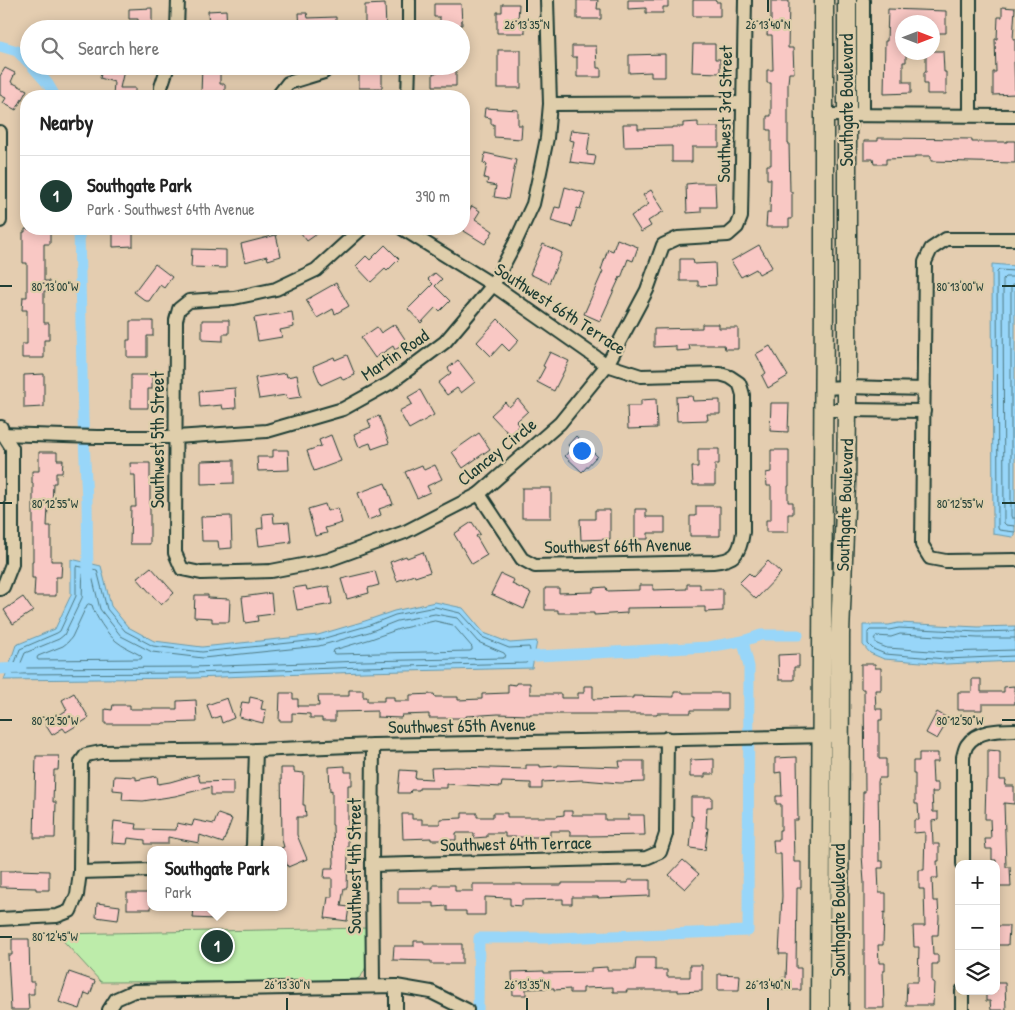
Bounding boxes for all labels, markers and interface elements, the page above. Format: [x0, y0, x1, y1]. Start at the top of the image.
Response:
north arrow [895, 15, 940, 60]
text: 26°13'35"N [504, 16, 550, 33]
text: 26°13'40"N [746, 16, 790, 33]
search box [20, 20, 470, 75]
icon: search [38, 34, 66, 62]
street label: Southgate Boulevard [834, 34, 859, 166]
text: Search here [78, 35, 159, 61]
street label: Southwest 3rd Street [711, 44, 738, 183]
text: Nearby [40, 108, 93, 137]
text: Southgate Park [87, 172, 192, 198]
text: 1 [53, 185, 59, 207]
text: 390 m [415, 185, 450, 207]
text: Park · Southwest 64th Avenue [87, 198, 255, 220]
street label: Southwest 66th Terrace [490, 257, 631, 360]
text: 80°13'00"W [32, 278, 79, 295]
text: 80°13'00"W [937, 278, 984, 295]
street label: Martin Road [356, 323, 434, 386]
street label: Southwest 5th Street [145, 371, 170, 508]
street label: Clancey Circle [452, 412, 542, 491]
your location [569, 438, 595, 464]
street label: Southgate Boulevard [830, 438, 859, 572]
text: 80°12'55"W [32, 495, 79, 512]
text: 80°12'55"W [937, 495, 984, 512]
street label: Southwest 66th Avenue [544, 532, 692, 559]
text: 80°12'50"W [32, 712, 79, 729]
street label: Southwest 65th Avenue [388, 712, 536, 739]
text: 80°12'50"W [937, 712, 984, 729]
street label: Southwest 4th Street [342, 797, 367, 934]
street label: Southwest 64th Terrace [440, 830, 592, 857]
street label: Southgate Boulevard [826, 844, 851, 976]
popup [147, 846, 287, 911]
text: Southgate Park [165, 855, 269, 881]
map controls [955, 860, 1000, 995]
button: + [955, 860, 1000, 905]
text: Park [165, 881, 191, 903]
button: − [955, 905, 1000, 950]
pin: 1 [201, 927, 233, 965]
text: 80°12'45"W [32, 928, 79, 945]
button: layers [955, 950, 1000, 995]
text: 26°13'30"N [264, 976, 310, 993]
text: 26°13'35"N [504, 976, 550, 993]
text: 26°13'40"N [746, 976, 790, 993]

